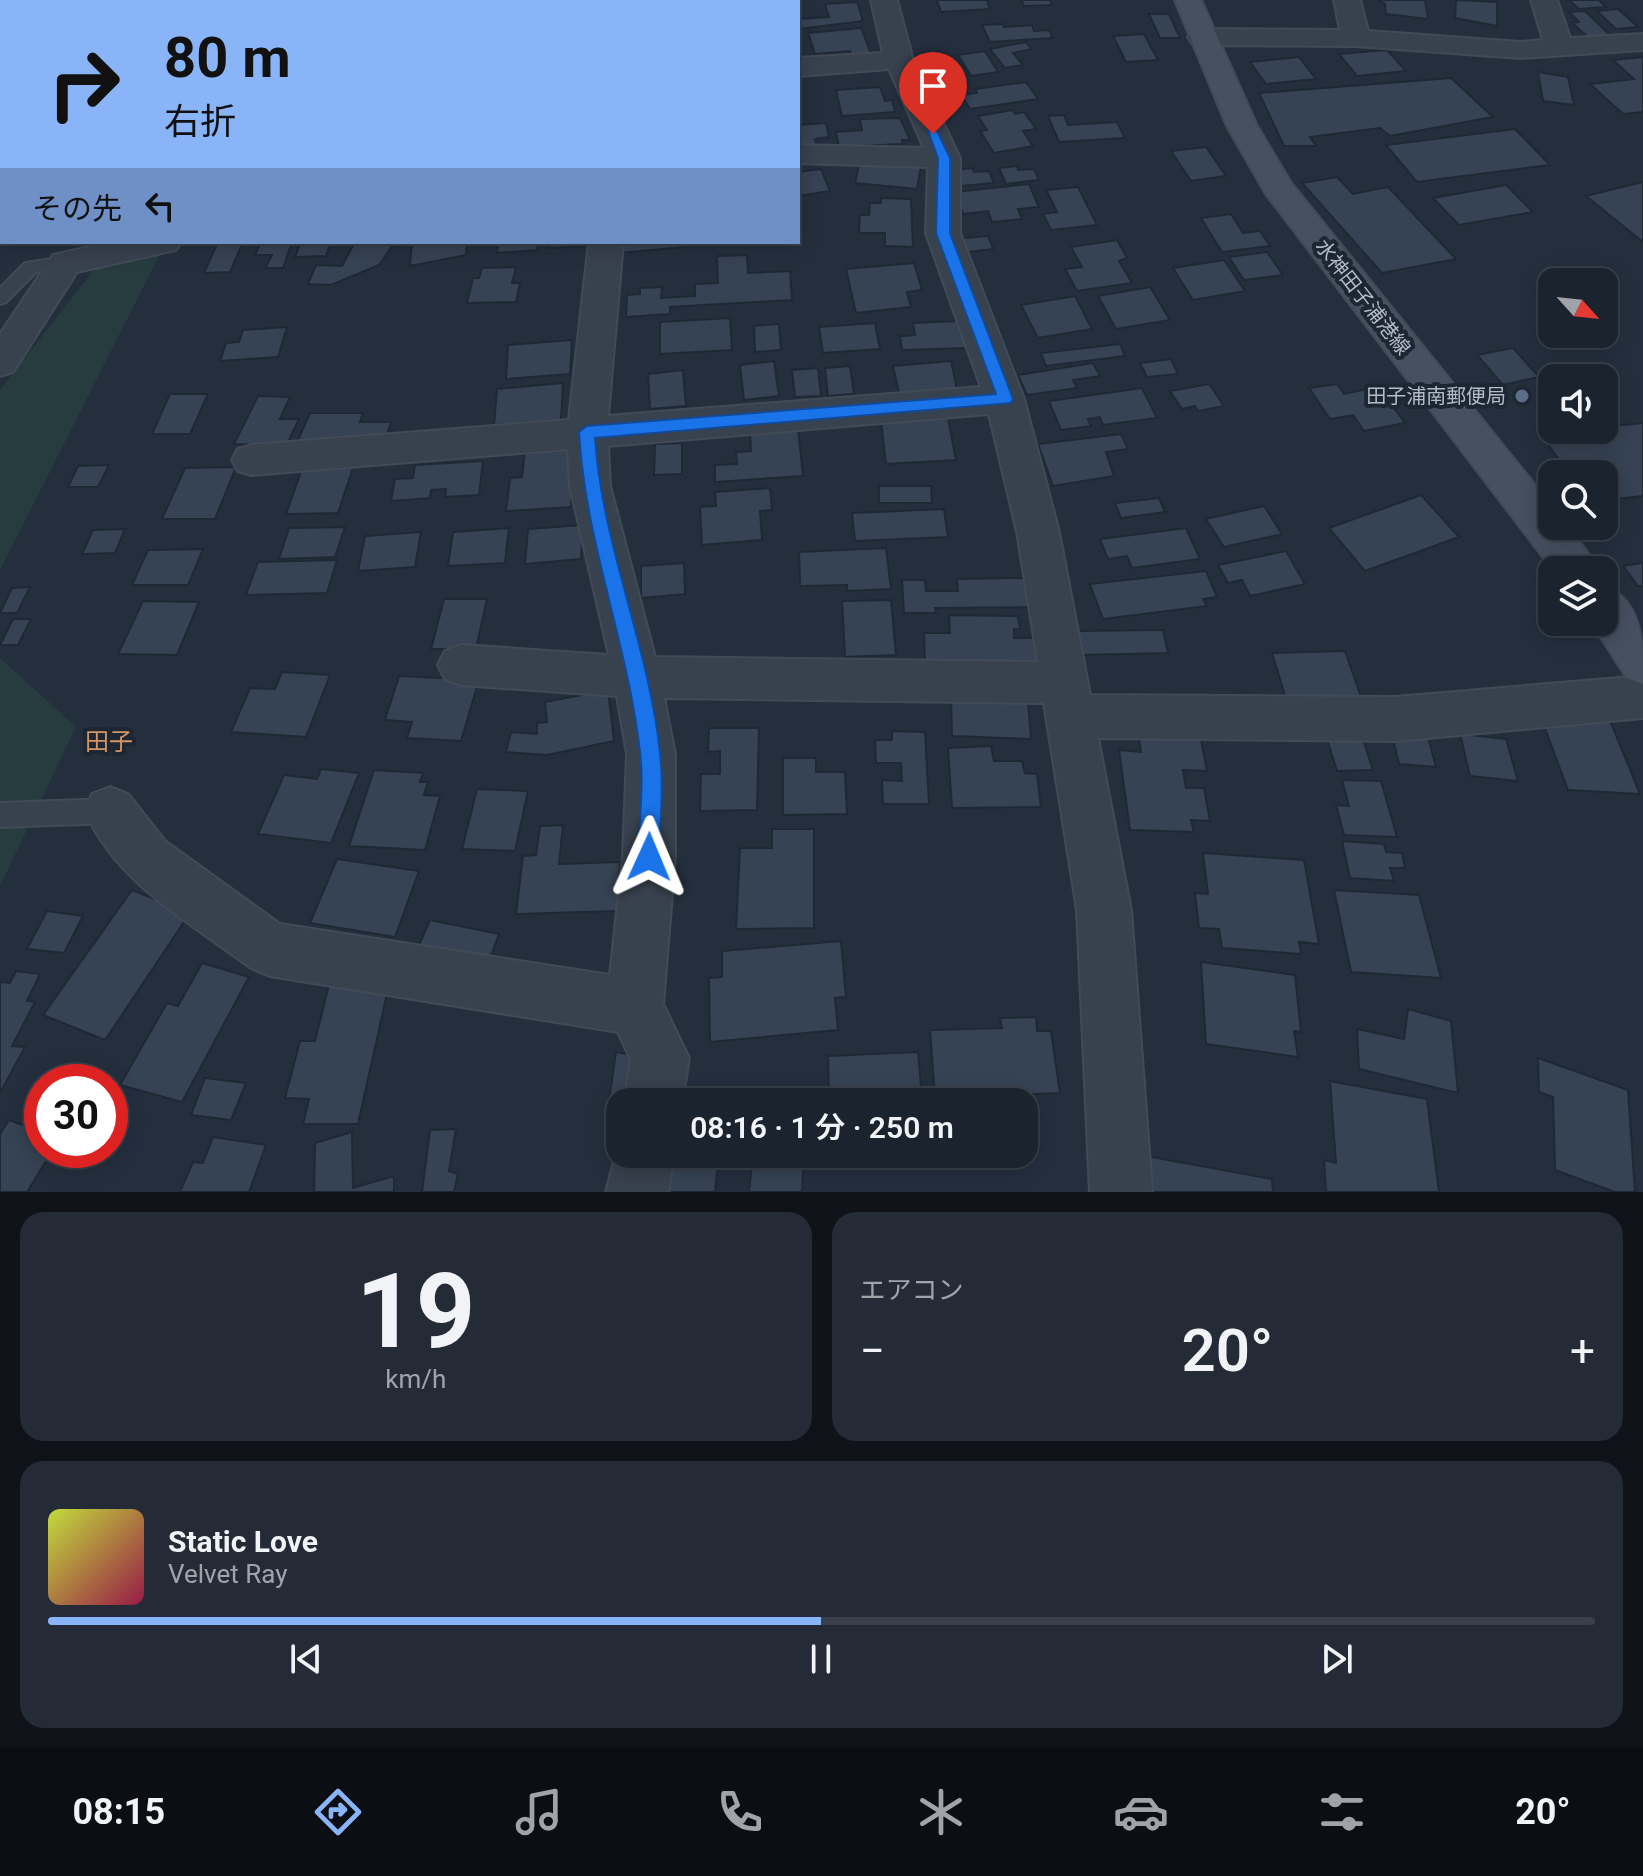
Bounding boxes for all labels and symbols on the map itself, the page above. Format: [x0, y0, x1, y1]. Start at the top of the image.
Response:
pin [899, 52, 967, 134]
street label: 水神田子浦港線 [1310, 234, 1416, 360]
north arrow [1538, 268, 1618, 348]
place label: 田子浦南郵便局 [1366, 384, 1506, 408]
marker: 田子浦南郵便局 [1513, 387, 1531, 405]
district label: 田子 [85, 728, 133, 756]
position arrow [607, 815, 691, 899]
speed limit sign: 30 [24, 1064, 128, 1168]

